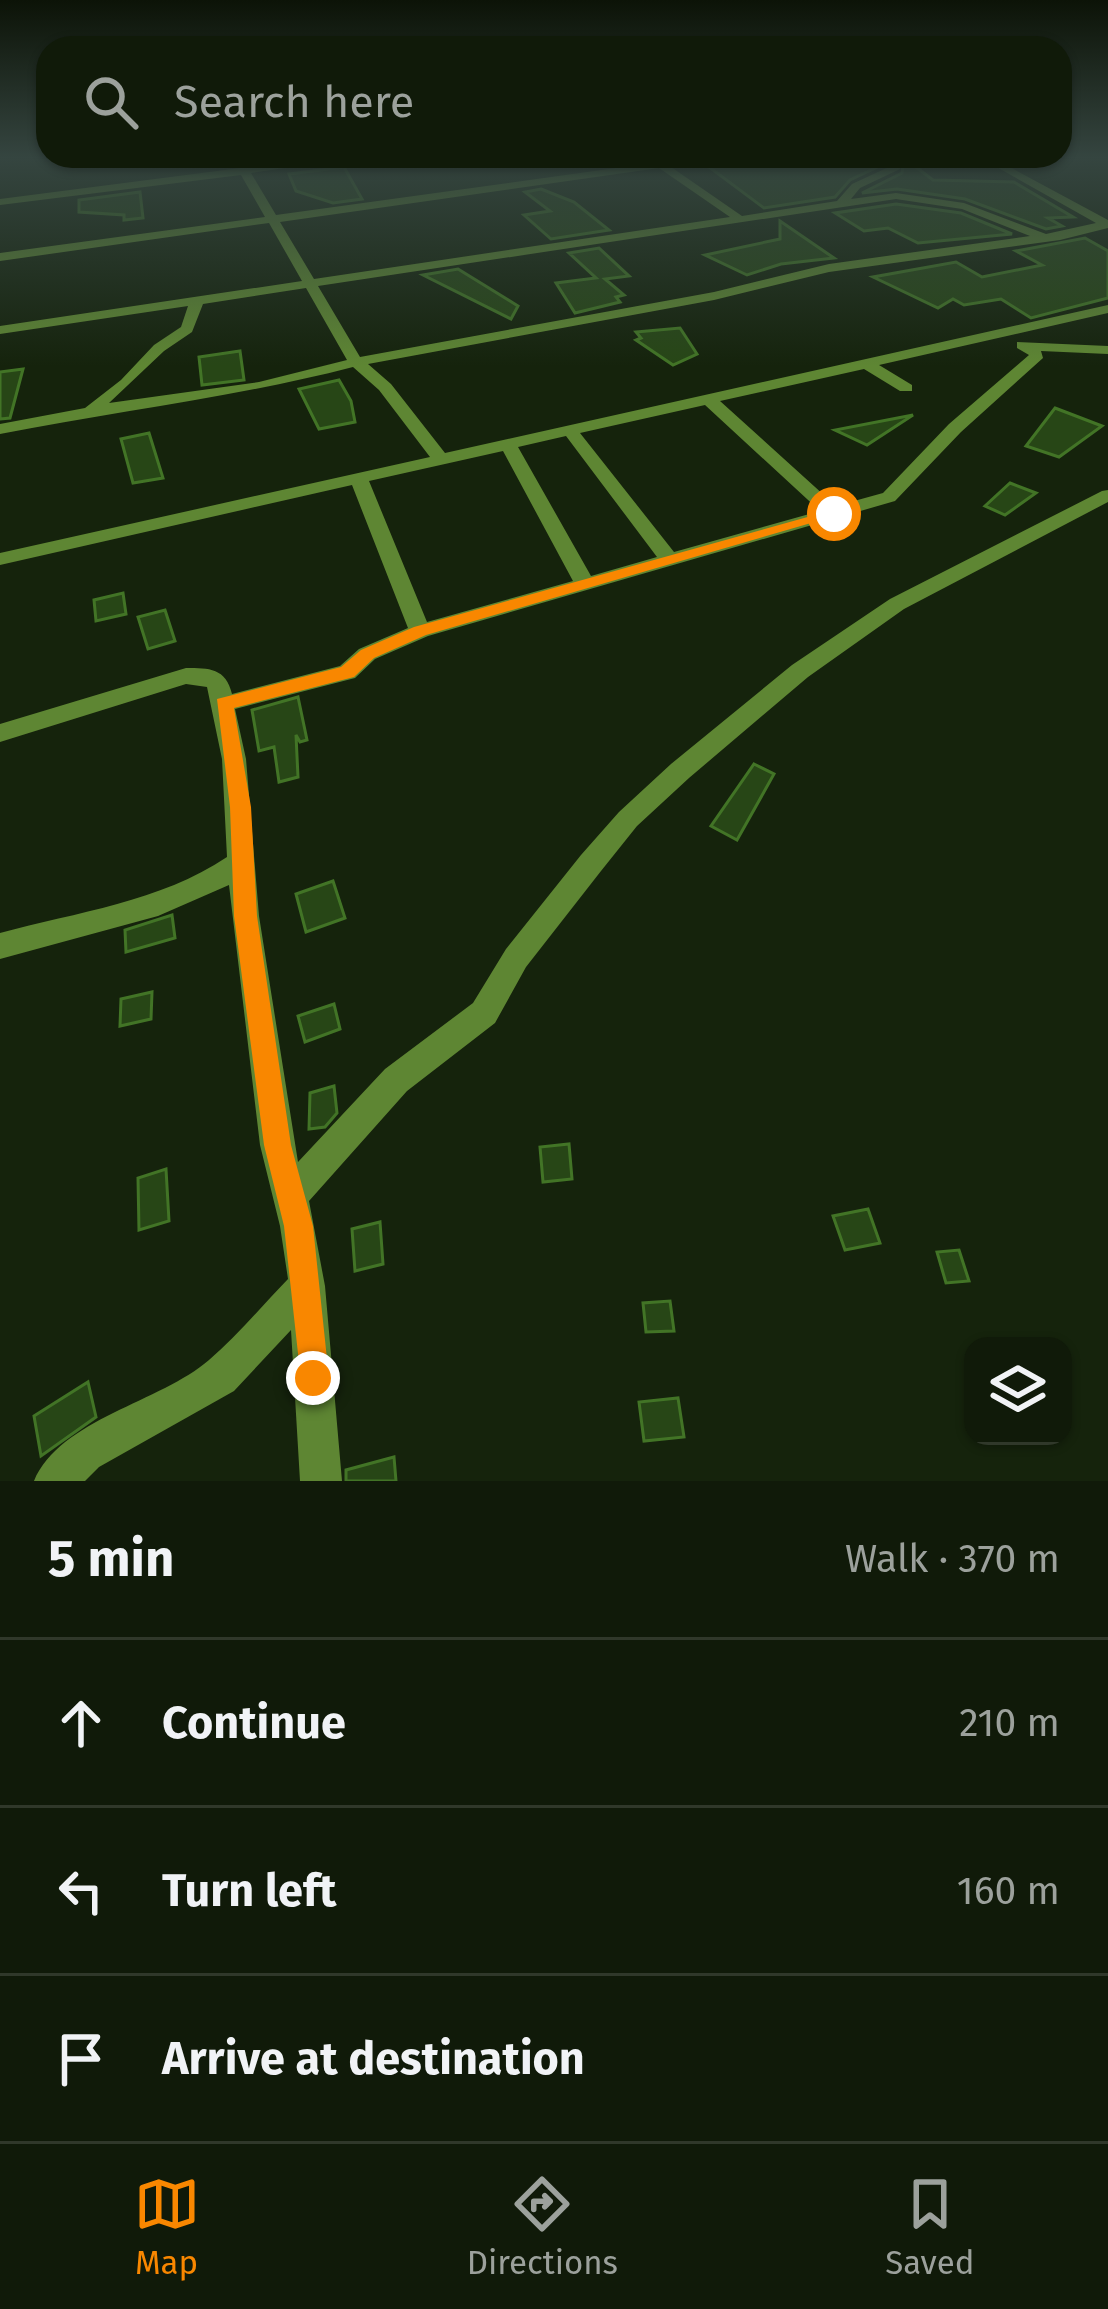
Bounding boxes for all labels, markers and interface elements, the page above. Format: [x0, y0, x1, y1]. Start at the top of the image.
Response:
search box [36, 36, 1072, 168]
icon: search [78, 69, 144, 135]
text: Search here [174, 75, 414, 129]
route start [807, 487, 861, 541]
map controls [964, 1337, 1072, 1445]
button: layers [964, 1337, 1072, 1445]
route end [286, 1351, 340, 1405]
text: 5 min [48, 1528, 174, 1590]
text: Walk · 370 m [845, 1536, 1060, 1582]
icon: ahead [48, 1690, 114, 1756]
text: Continue [162, 1696, 346, 1750]
text: 210 m [959, 1700, 1060, 1746]
icon: left [48, 1858, 114, 1924]
text: Turn left [162, 1864, 336, 1918]
text: 160 m [957, 1868, 1060, 1914]
icon: arrive [48, 2026, 114, 2092]
text: Arrive at destination [162, 2032, 585, 2086]
tab: Map [134, 2171, 200, 2283]
tab: Directions [467, 2171, 618, 2283]
tab: Saved [885, 2171, 974, 2283]

